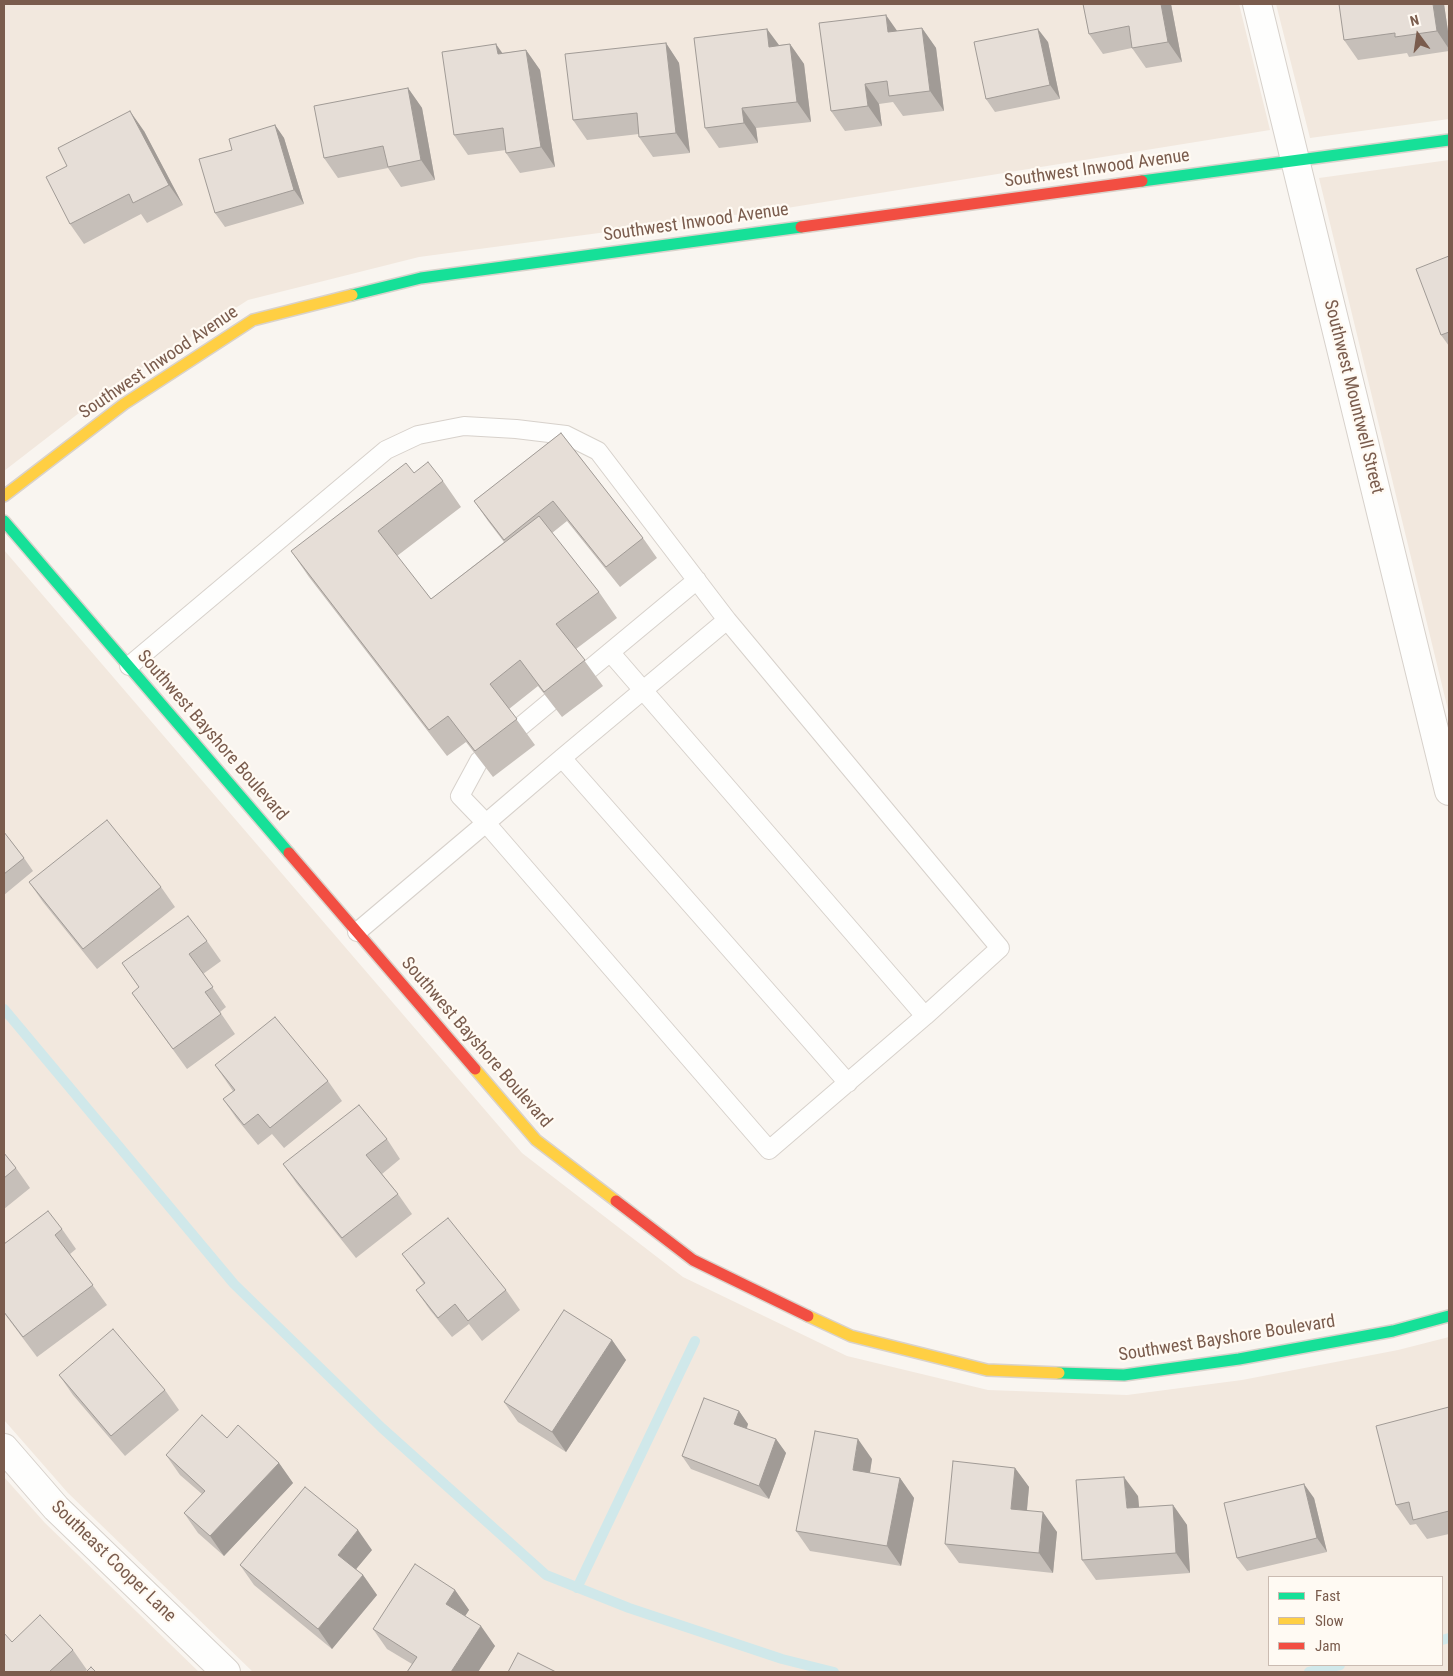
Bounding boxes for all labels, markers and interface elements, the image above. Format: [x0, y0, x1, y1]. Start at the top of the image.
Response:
north arrow [1393, 10, 1443, 60]
text: N [1408, 12, 1420, 29]
street label: Southwest Inwood Avenue [1003, 145, 1191, 193]
street label: Southwest Inwood Avenue [602, 199, 790, 247]
street label: Southwest Mountwell Street [1318, 298, 1388, 496]
street label: Southwest Inwood Avenue [76, 302, 242, 424]
street label: Southwest Bayshore Boulevard [132, 646, 292, 826]
street label: Southwest Bayshore Boulevard [396, 953, 556, 1133]
street label: Southwest Bayshore Boulevard [1117, 1311, 1337, 1367]
street label: Southeast Cooper Lane [46, 1497, 180, 1627]
legend [1268, 1576, 1443, 1666]
text: Fast [1315, 1587, 1340, 1605]
text: Slow [1315, 1612, 1344, 1630]
text: Jam [1315, 1637, 1341, 1655]

